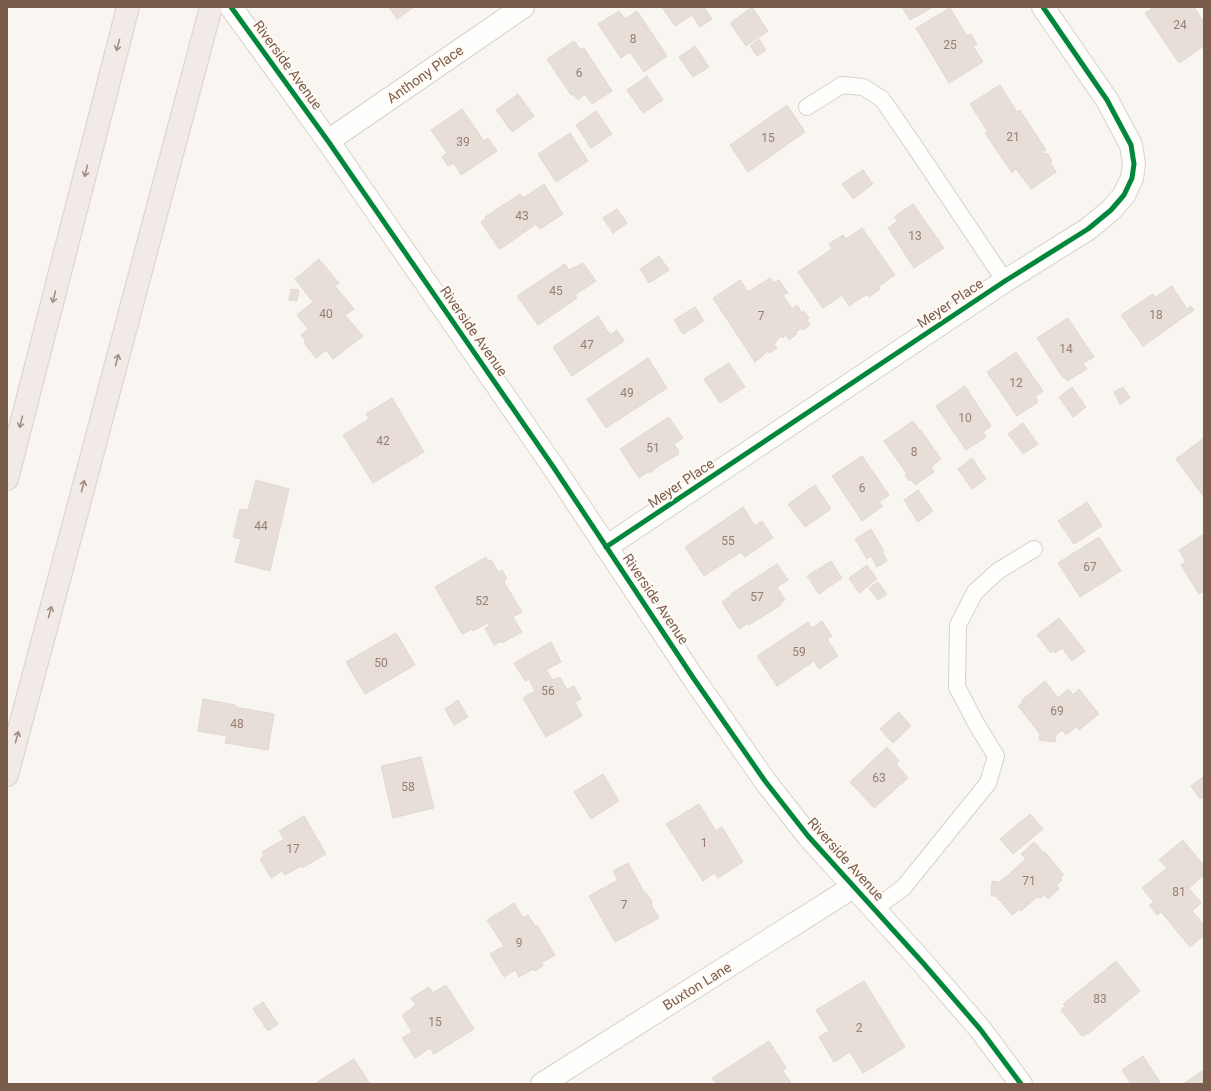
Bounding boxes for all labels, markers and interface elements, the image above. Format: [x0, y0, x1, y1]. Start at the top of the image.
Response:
street label: Riverside Avenue [250, 17, 326, 113]
house number: 24 [1173, 18, 1187, 32]
house number: 8 [630, 32, 637, 46]
one-way arrow [114, 38, 122, 51]
house number: 25 [943, 38, 957, 52]
street label: Anthony Place [384, 42, 466, 106]
house number: 6 [576, 66, 583, 80]
house number: 21 [1006, 130, 1020, 144]
house number: 15 [761, 131, 775, 145]
house number: 39 [456, 135, 470, 149]
one-way arrow [82, 164, 89, 177]
house number: 43 [515, 209, 529, 223]
house number: 13 [908, 229, 922, 243]
street label: Meyer Place [914, 275, 986, 331]
street label: Riverside Avenue [437, 283, 511, 379]
house number: 45 [549, 284, 563, 298]
one-way arrow [49, 290, 57, 303]
house number: 40 [319, 307, 333, 321]
house number: 18 [1149, 308, 1163, 322]
house number: 7 [758, 309, 765, 323]
house number: 47 [580, 338, 594, 352]
house number: 14 [1059, 342, 1073, 356]
one-way arrow [114, 354, 121, 367]
house number: 12 [1009, 376, 1023, 390]
house number: 49 [620, 386, 634, 400]
house number: 10 [958, 411, 972, 425]
one-way arrow [17, 416, 25, 429]
house number: 42 [376, 434, 390, 448]
house number: 51 [646, 441, 660, 455]
house number: 8 [911, 445, 918, 459]
street label: Meyer Place [645, 455, 717, 511]
one-way arrow [80, 480, 87, 493]
house number: 6 [859, 481, 866, 495]
house number: 44 [254, 519, 268, 533]
house number: 55 [721, 534, 735, 548]
street label: Riverside Avenue [620, 551, 692, 647]
house number: 67 [1083, 560, 1097, 574]
house number: 57 [750, 590, 764, 604]
house number: 52 [475, 594, 489, 608]
one-way arrow [47, 605, 54, 618]
house number: 59 [792, 645, 806, 659]
house number: 50 [374, 656, 388, 670]
house number: 56 [541, 684, 555, 698]
house number: 69 [1050, 704, 1064, 718]
house number: 48 [230, 717, 244, 731]
one-way arrow [14, 731, 21, 744]
house number: 63 [872, 771, 886, 785]
house number: 58 [401, 780, 415, 794]
street label: Riverside Avenue [805, 814, 887, 904]
house number: 1 [701, 836, 707, 850]
house number: 17 [286, 842, 300, 856]
house number: 71 [1022, 874, 1036, 888]
house number: 81 [1172, 885, 1186, 899]
house number: 7 [621, 898, 628, 912]
house number: 9 [516, 936, 522, 950]
street label: Buxton Lane [660, 959, 734, 1013]
house number: 83 [1093, 992, 1107, 1006]
house number: 15 [428, 1015, 442, 1029]
house number: 2 [856, 1021, 863, 1035]

